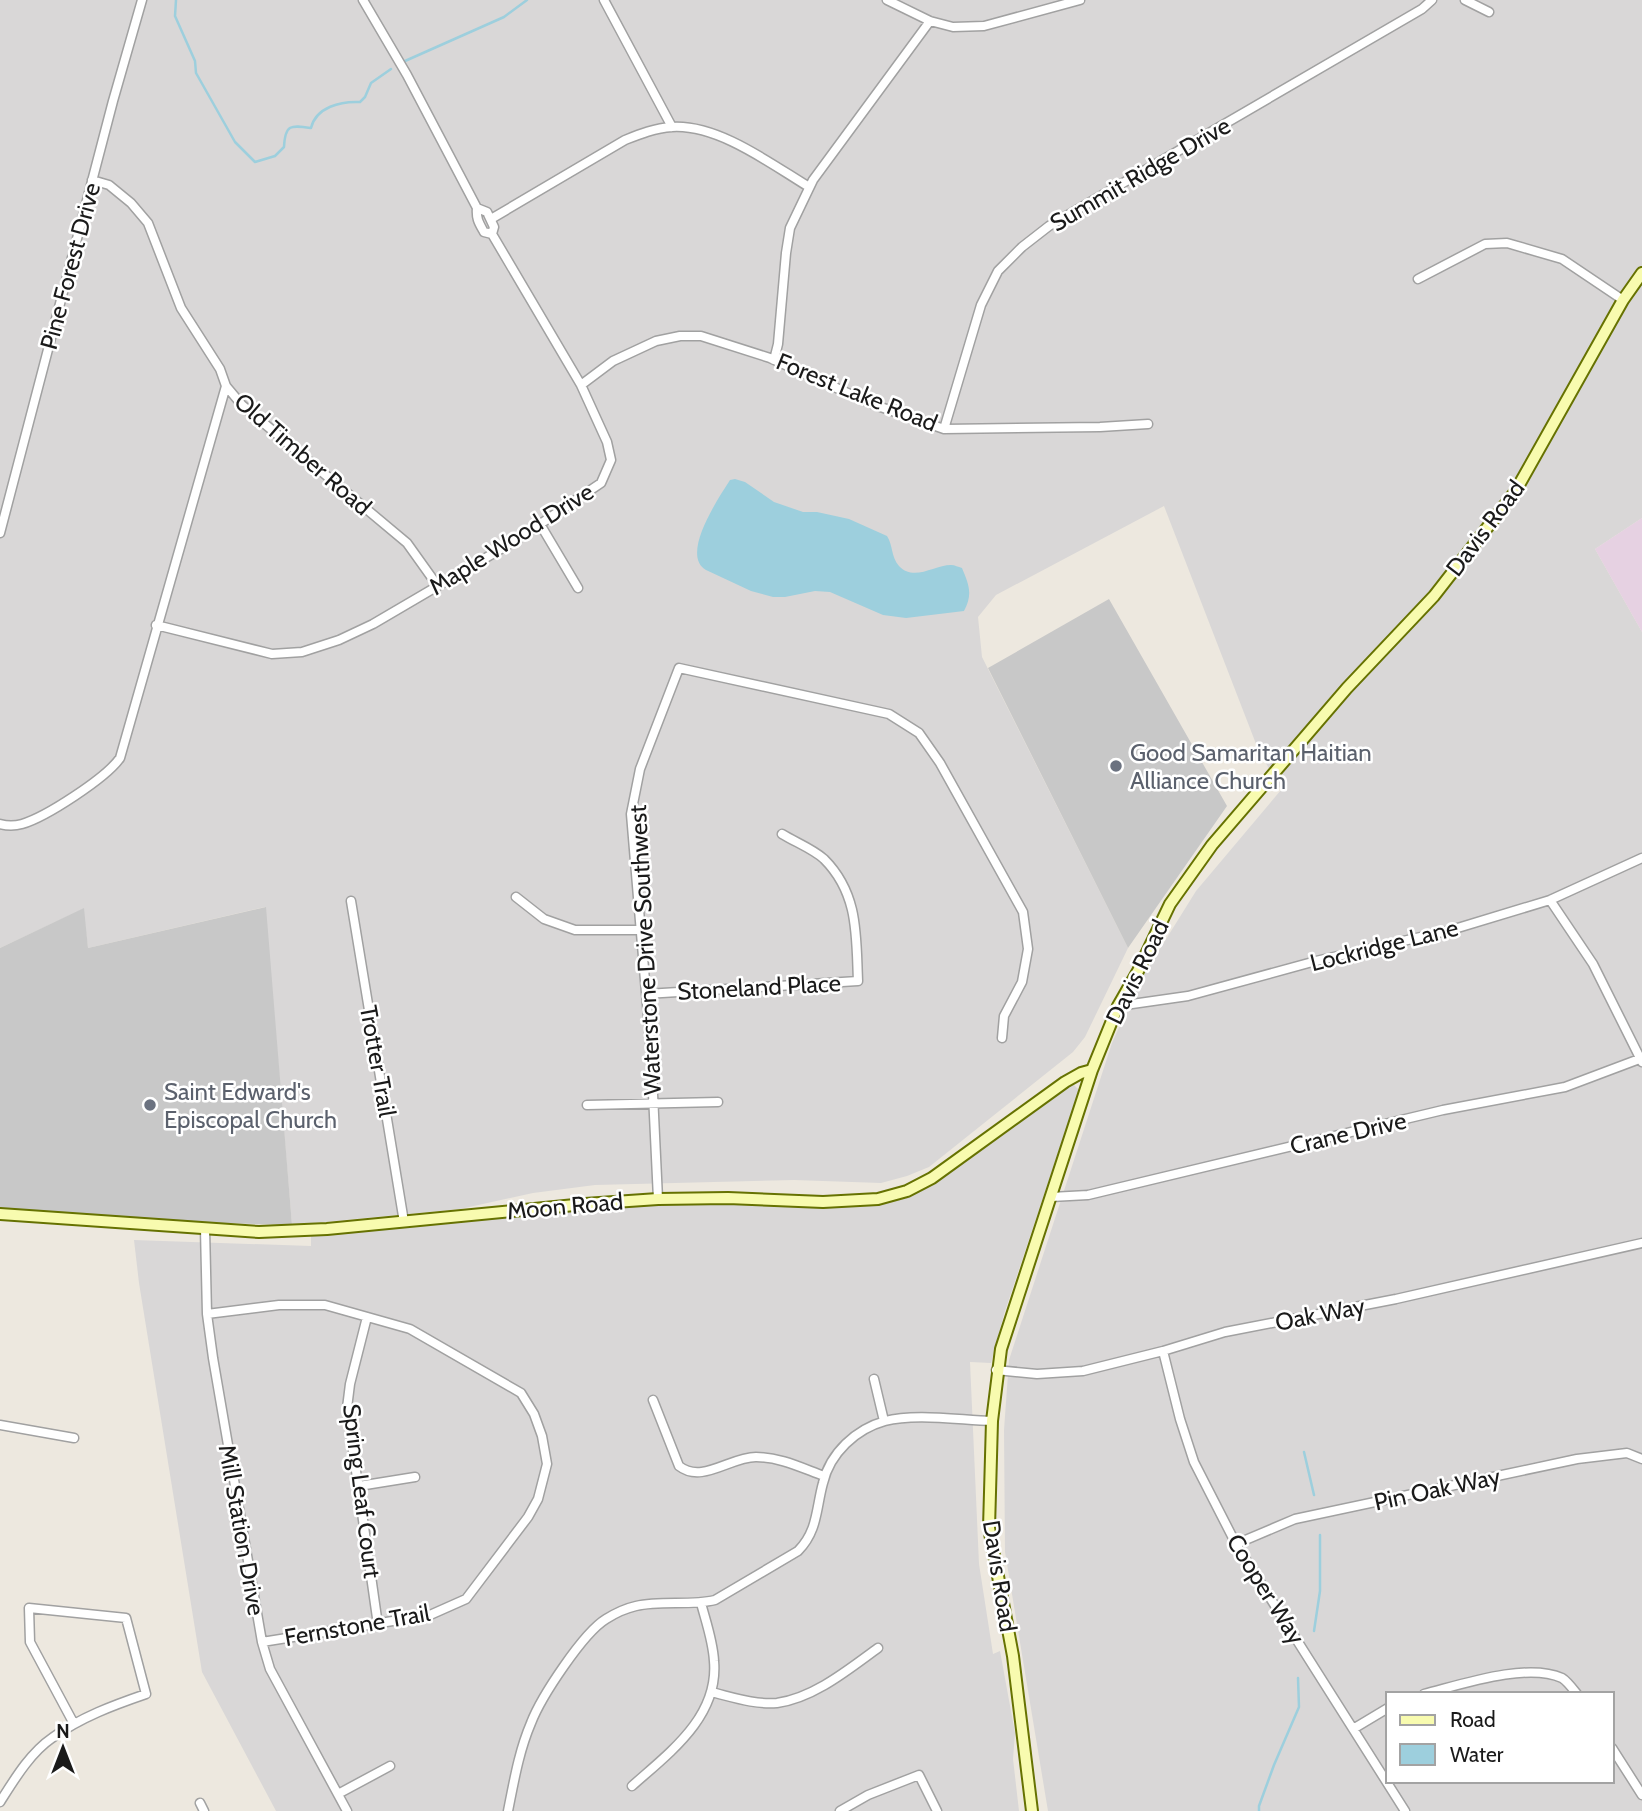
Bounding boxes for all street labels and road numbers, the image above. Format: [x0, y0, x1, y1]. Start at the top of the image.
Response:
street label: Summit Ridge Drive [1045, 111, 1235, 237]
street label: Pine Forest Drive [34, 180, 106, 352]
street label: Forest Lake Road [772, 346, 942, 438]
street label: Old Timber Road [229, 387, 377, 521]
street label: Davis Road [1440, 474, 1530, 582]
street label: Maple Wood Drive [424, 477, 598, 601]
street label: Waterstone Drive Southwest [623, 804, 667, 1096]
street label: Lockridge Lane [1307, 913, 1461, 977]
street label: Davis Road [1099, 915, 1175, 1029]
street label: Stoneland Place [677, 968, 841, 1006]
street label: Trotter Trail [354, 1003, 402, 1119]
street label: Crane Drive [1287, 1106, 1409, 1160]
street label: Moon Road [506, 1186, 624, 1226]
street label: Oak Way [1273, 1291, 1367, 1337]
street label: Spring Leaf Court [337, 1402, 387, 1580]
street label: Mill Station Drive [213, 1442, 271, 1618]
street label: Pin Oak Way [1371, 1461, 1503, 1517]
street label: Davis Road [977, 1518, 1023, 1634]
street label: Cooper Way [1221, 1529, 1311, 1649]
street label: Fernstone Trail [282, 1598, 432, 1652]

